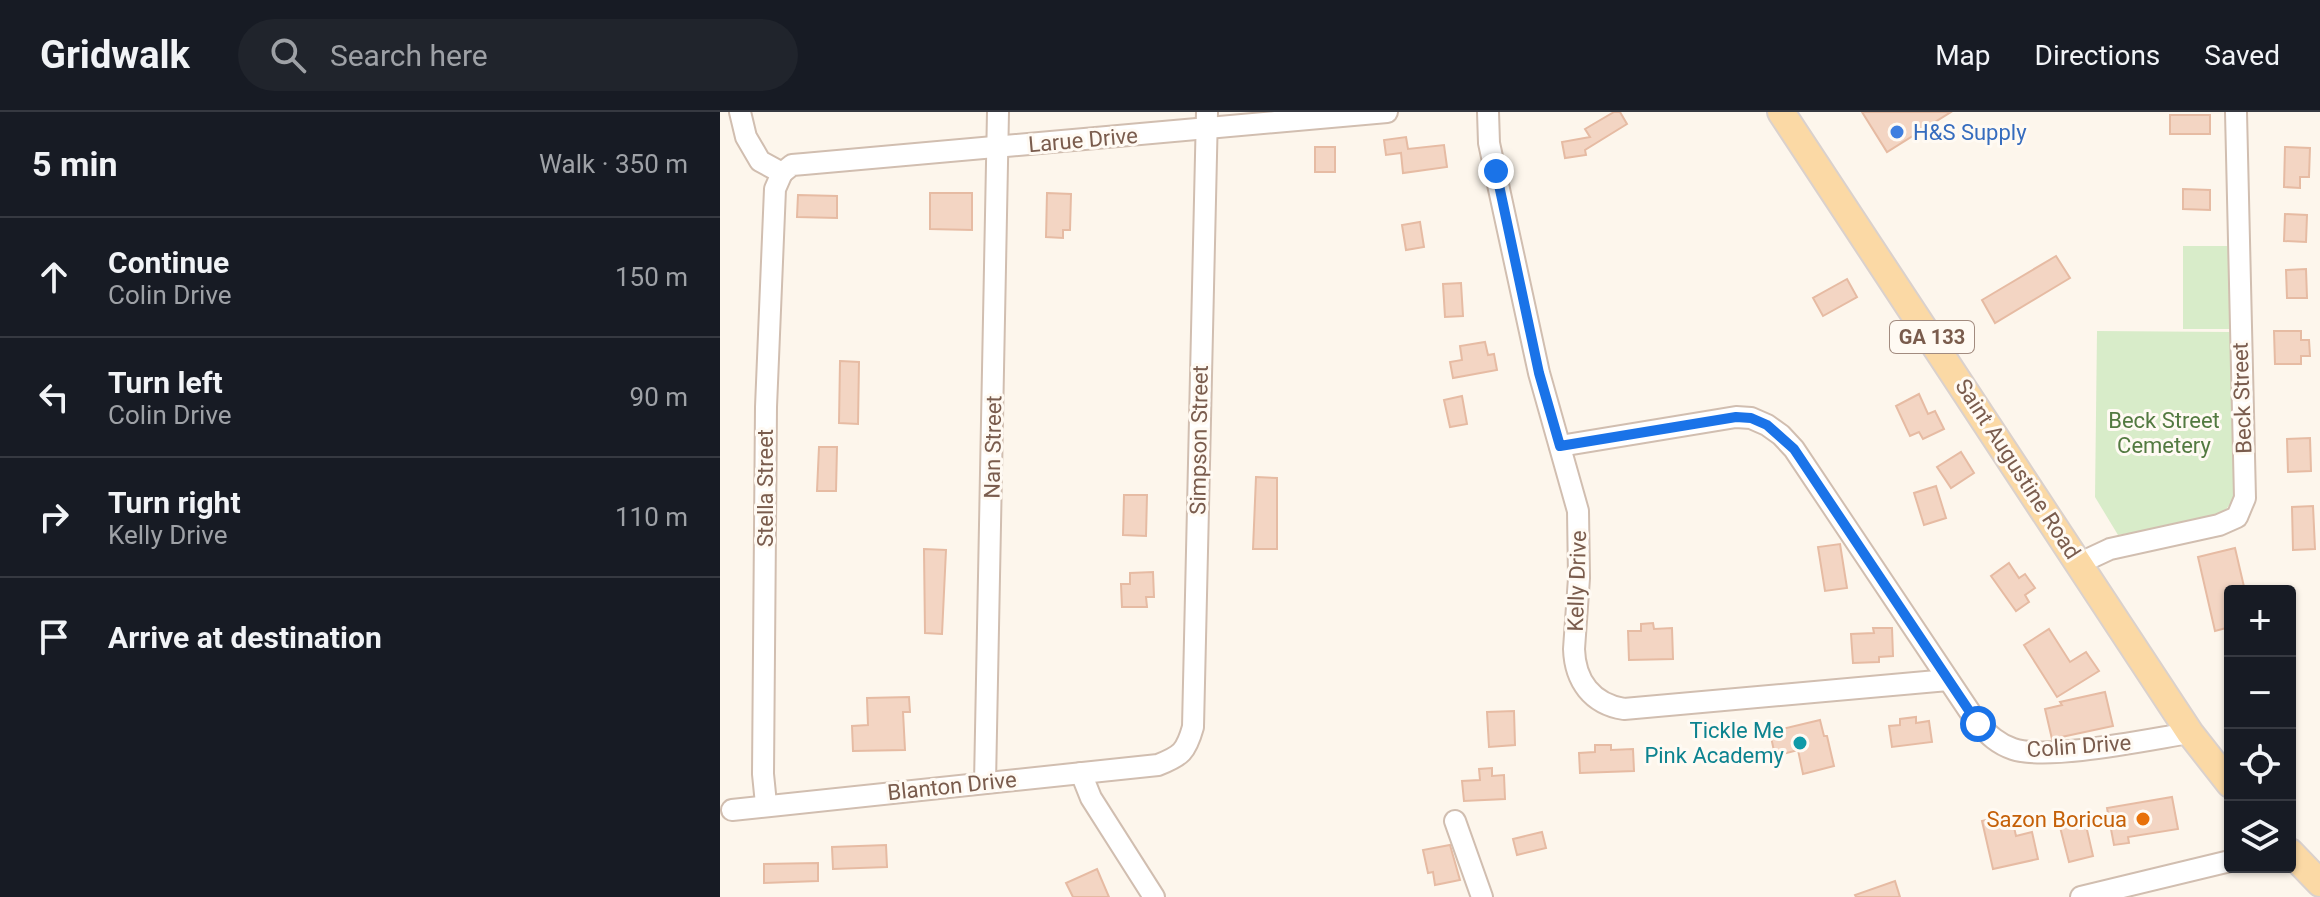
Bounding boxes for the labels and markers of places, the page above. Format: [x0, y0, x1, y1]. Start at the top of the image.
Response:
place label: H&S Supply [1913, 120, 2027, 145]
marker: H&S Supply [1888, 123, 1906, 141]
place label: Tickle Me Pink Academy [1644, 718, 1785, 768]
marker: Tickle Me Pink Academy [1791, 734, 1809, 752]
place label: Sazon Boricua [1986, 807, 2127, 832]
marker: Sazon Boricua [2134, 810, 2152, 828]

